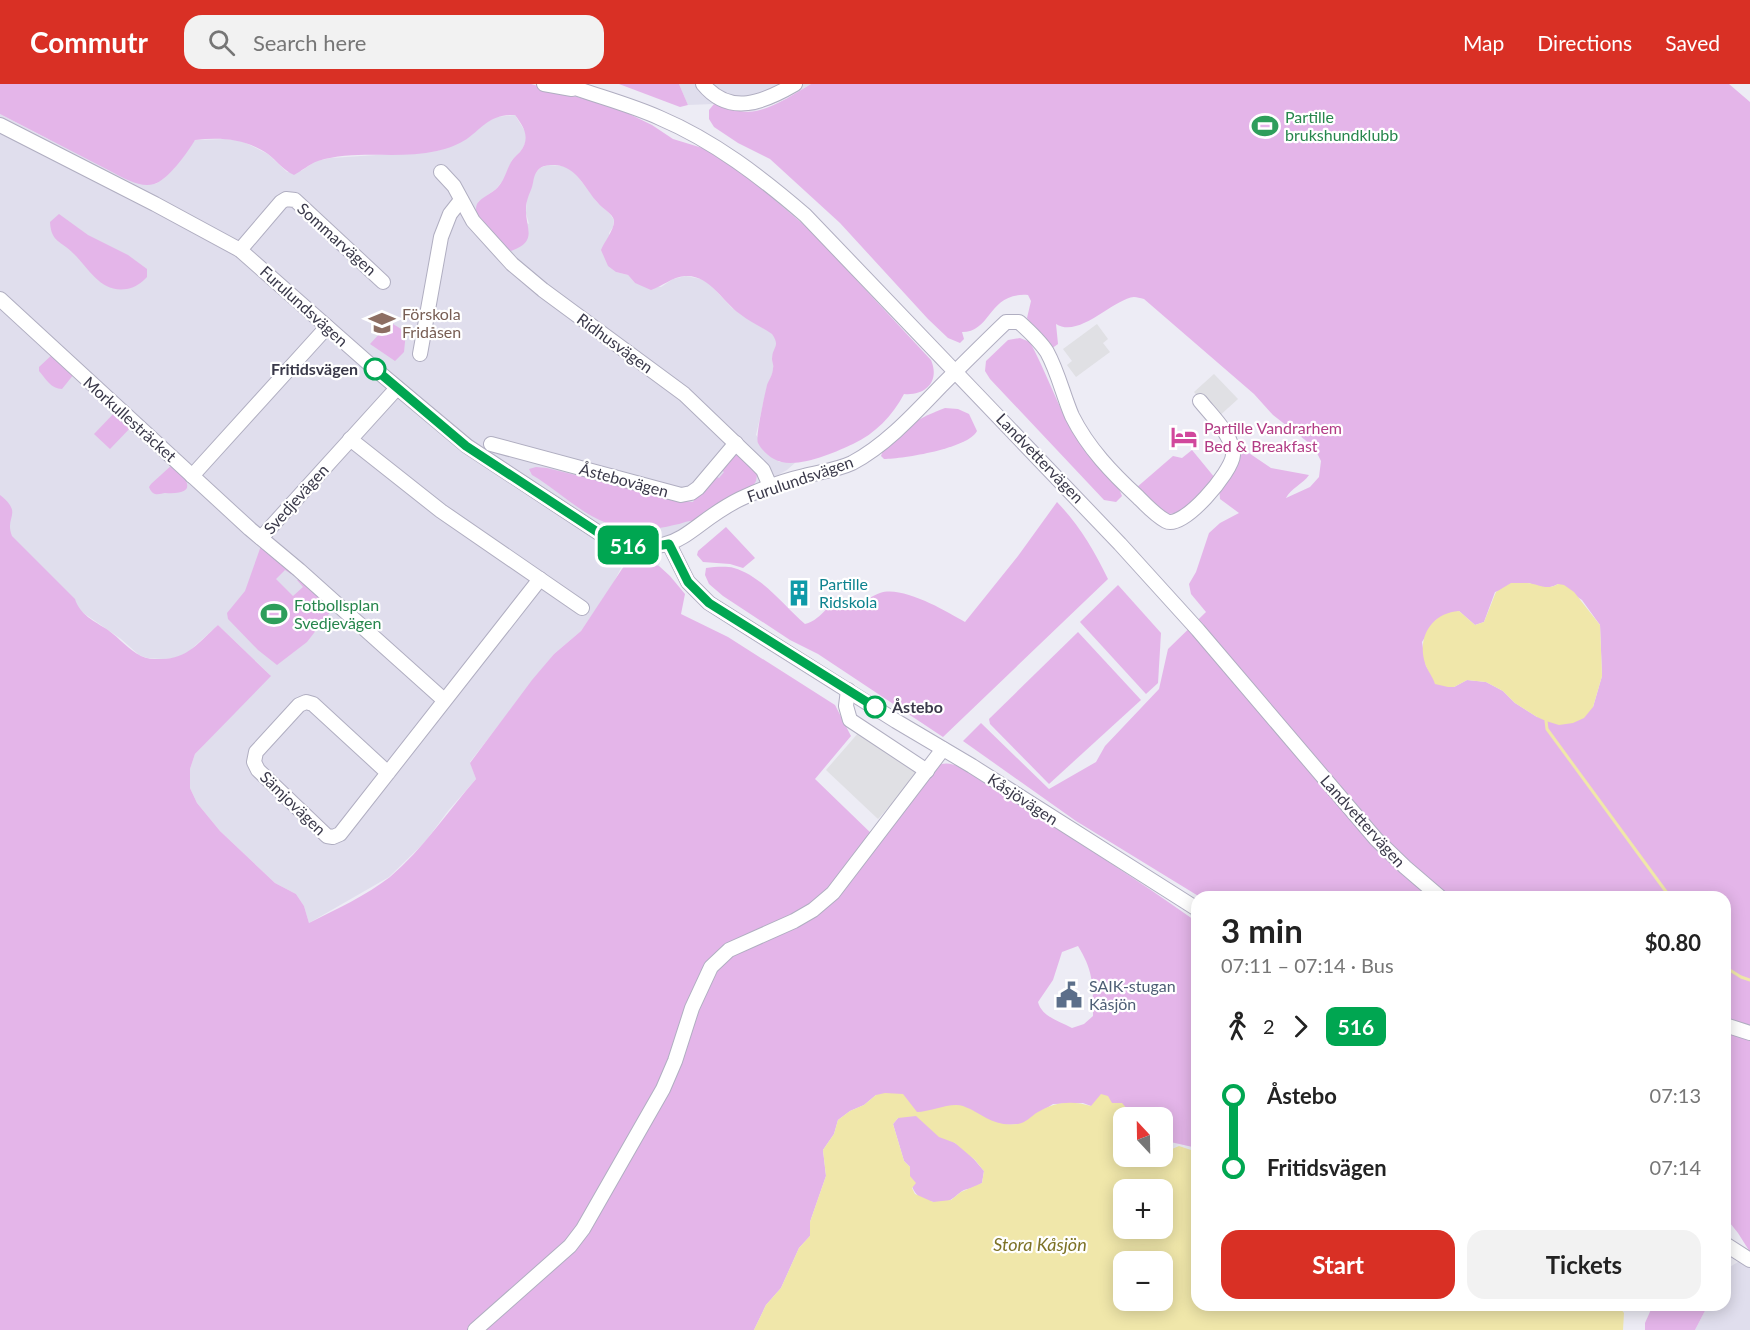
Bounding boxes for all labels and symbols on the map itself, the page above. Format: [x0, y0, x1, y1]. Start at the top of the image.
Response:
place label: Partille brukshundklubb [1285, 107, 1398, 144]
sports icon: Partille brukshundklubb [1250, 111, 1280, 141]
street label: Sommarvägen [294, 198, 381, 279]
street label: Furulundsvägen [257, 261, 352, 350]
place label: Förskola Fridåsen [402, 304, 461, 341]
school or university icon: Förskola Fridåsen [367, 308, 397, 338]
street label: Ridhusvägen [574, 309, 657, 376]
marker: Fritidsvägen [364, 358, 386, 380]
place label: Fritidsvägen [271, 359, 358, 378]
street label: Morkullesträcket [80, 372, 181, 465]
street label: Landvettervägen [993, 409, 1088, 506]
place label: Partille Vandrarhem Bed & Breakfast [1204, 418, 1342, 455]
hotel icon: Partille Vandrarhem Bed & Breakfast [1169, 422, 1199, 452]
street label: Furulundsvägen [744, 451, 855, 506]
street label: Åstebovägen [578, 459, 671, 501]
street label: Svedjevägen [259, 460, 332, 538]
line badge: 516 [594, 526, 662, 564]
place label: Partille Ridskola [819, 574, 877, 611]
building icon: Partille Ridskola [784, 578, 814, 608]
place label: Fotbollsplan Svedjevägen [294, 595, 381, 632]
sports icon: Fotbollsplan Svedjevägen [259, 599, 289, 629]
marker: Åstebo [864, 696, 886, 718]
place label: Åstebo [891, 697, 943, 716]
street label: Sämjovägen [257, 767, 330, 839]
street label: Kåsjövägen [985, 769, 1062, 828]
street label: Landvettervägen [1317, 771, 1410, 871]
place label: SAIK-stugan Kåsjön [1089, 976, 1176, 1013]
public building icon: SAIK-stugan Kåsjön [1054, 980, 1084, 1010]
north arrow [1113, 1107, 1173, 1167]
water label: Stora Kåsjön [993, 1233, 1087, 1255]

